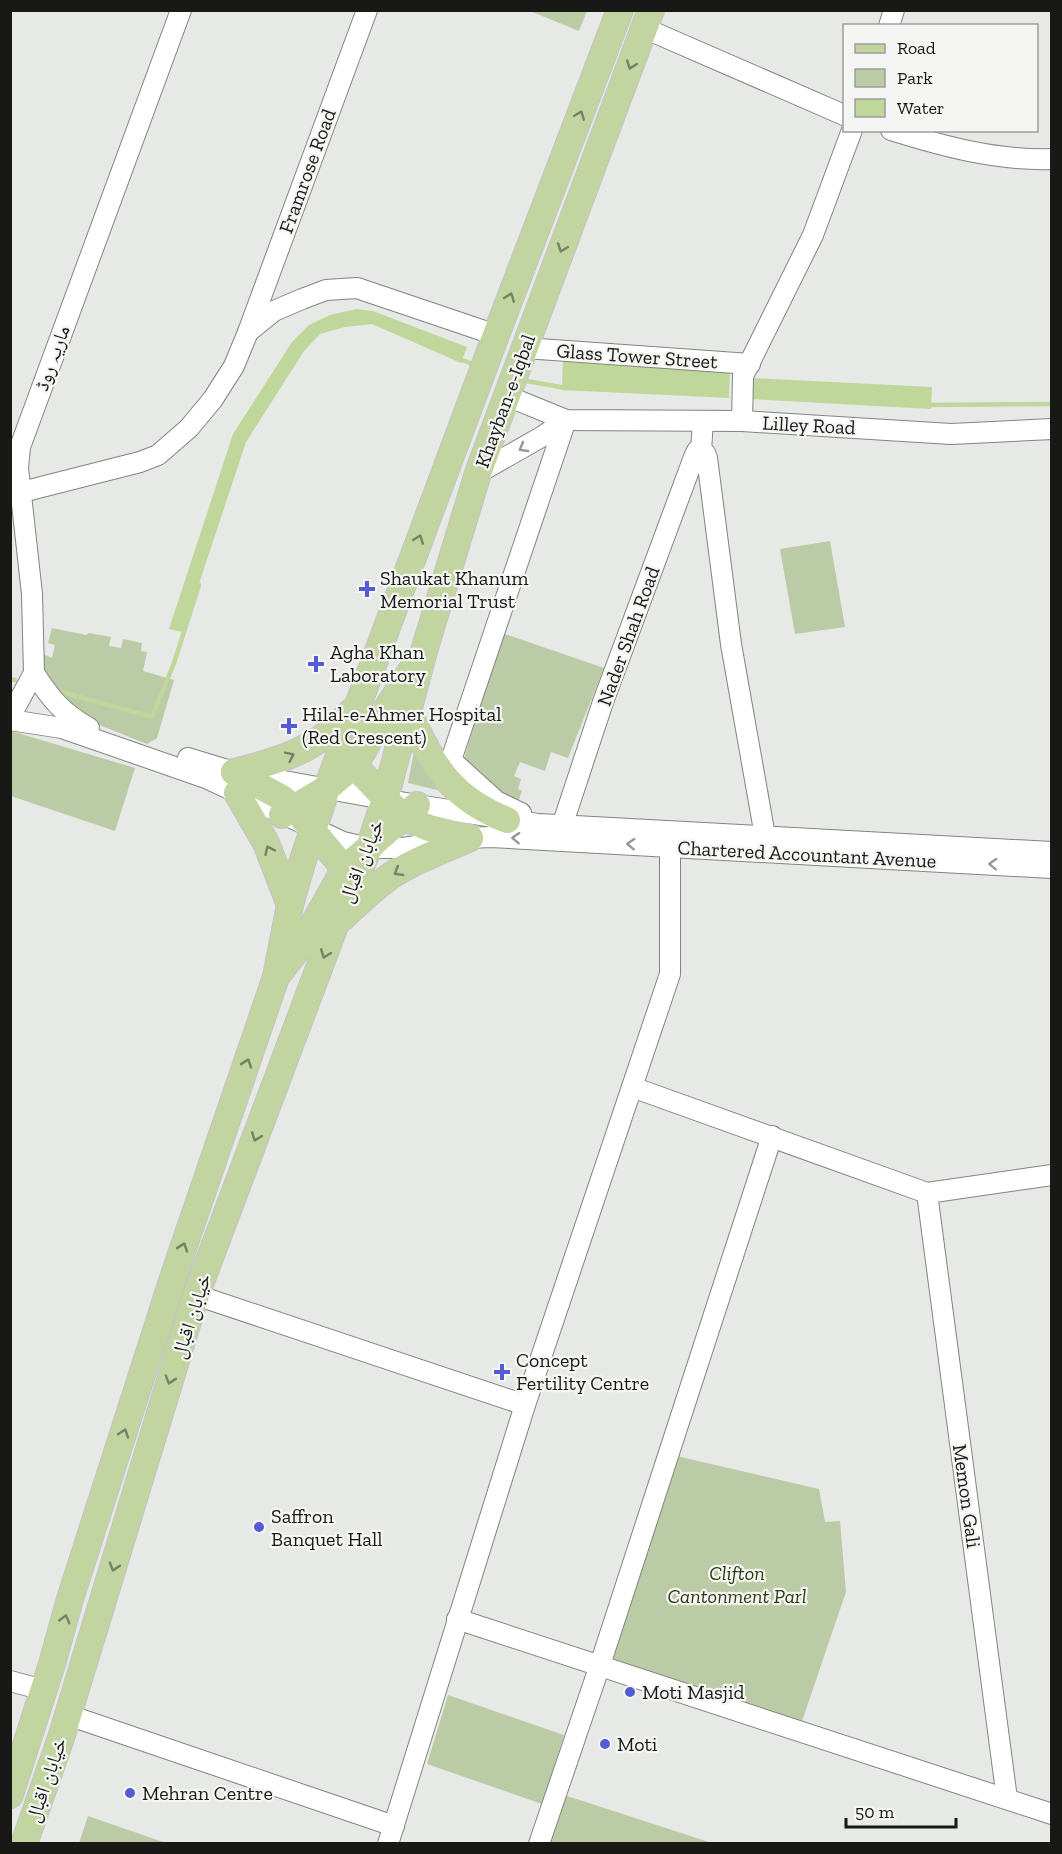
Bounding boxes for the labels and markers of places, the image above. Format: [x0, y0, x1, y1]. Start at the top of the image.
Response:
place label: Shaukat Khanum Memorial Trust [380, 566, 529, 613]
marker: Shaukat Khanum Memorial Trust [358, 580, 376, 598]
place label: Agha Khan Laboratory [330, 640, 427, 687]
marker: Agha Khan Laboratory [307, 655, 325, 673]
place label: Hilal-e-Ahmer Hospital (Red Crescent) [302, 702, 502, 749]
marker: Hilal-e-Ahmer Hospital (Red Crescent) [280, 717, 298, 735]
place label: Concept Fertility Centre [516, 1348, 649, 1395]
marker: Concept Fertility Centre [493, 1363, 511, 1381]
place label: Saffron Banquet Hall [271, 1504, 383, 1551]
marker: Saffron Banquet Hall [252, 1520, 266, 1534]
place label: Moti Masjid [642, 1680, 744, 1704]
marker: Moti Masjid [623, 1685, 637, 1699]
place label: Moti [617, 1732, 658, 1756]
marker: Moti [598, 1737, 612, 1751]
place label: Mehran Centre [142, 1781, 273, 1805]
marker: Mehran Centre [123, 1786, 137, 1800]

